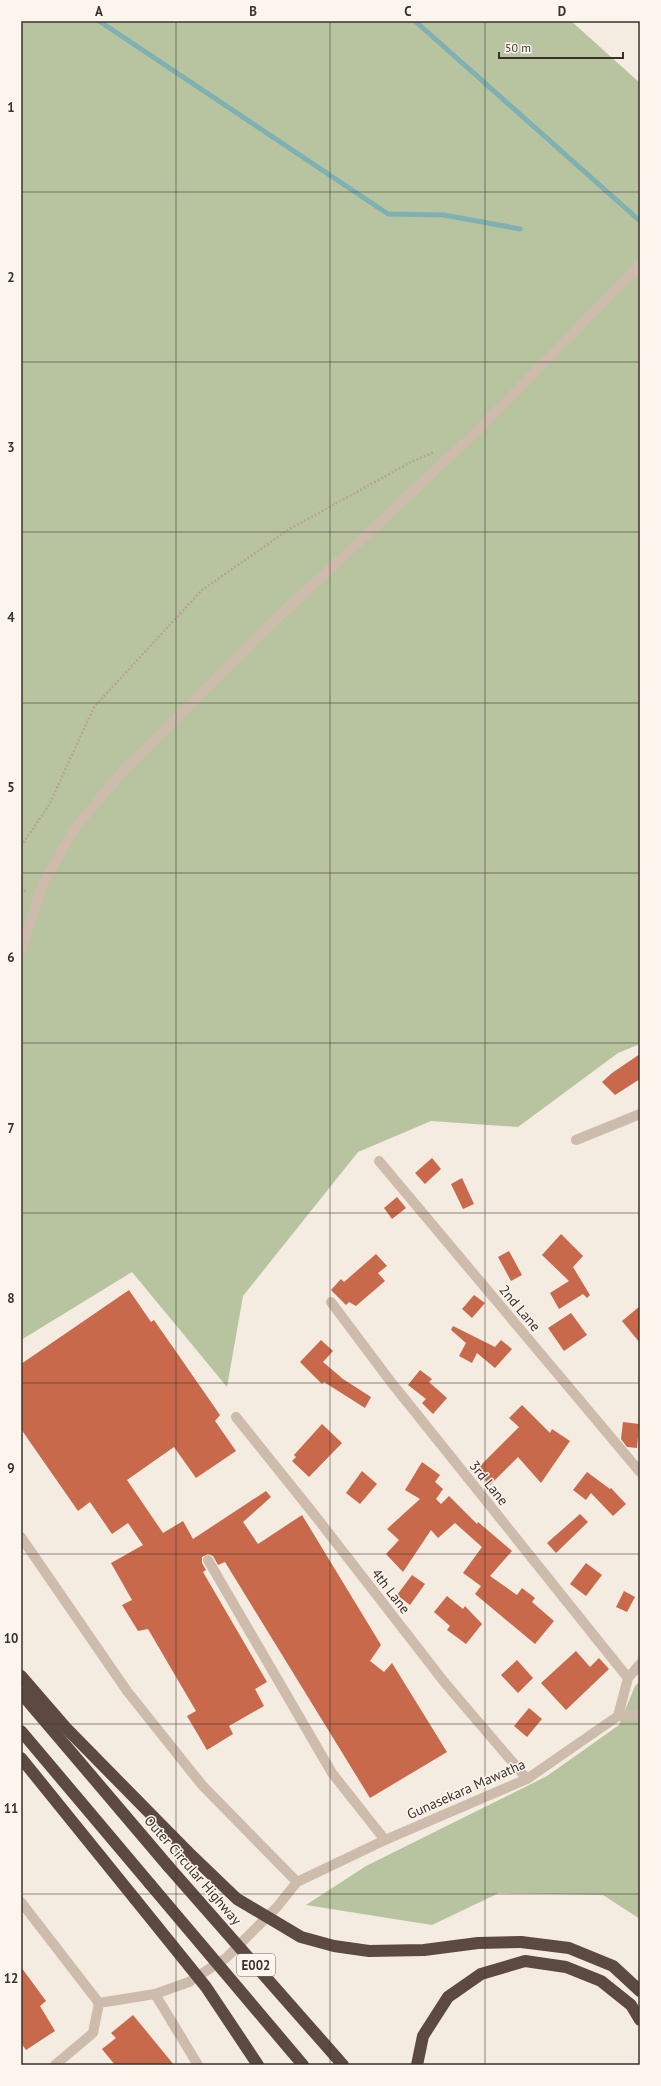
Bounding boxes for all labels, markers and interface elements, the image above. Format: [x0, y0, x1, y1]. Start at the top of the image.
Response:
text: A [95, 3, 103, 20]
text: B [249, 3, 257, 20]
text: C [404, 3, 412, 20]
text: D [558, 3, 566, 20]
scale bar [499, 34, 623, 60]
text: 50 m [505, 40, 531, 55]
text: 1 [7, 99, 15, 116]
text: 2 [7, 269, 15, 286]
text: 3 [7, 439, 15, 456]
text: 4 [7, 609, 15, 626]
text: 5 [7, 779, 15, 796]
text: 6 [7, 949, 15, 966]
text: 7 [7, 1120, 15, 1137]
street label: 2nd Lane [495, 1281, 545, 1335]
text: 8 [7, 1290, 15, 1307]
street label: 3rd Lane [466, 1457, 512, 1509]
text: 9 [7, 1460, 15, 1477]
street label: 4th Lane [368, 1565, 414, 1617]
text: 10 [4, 1630, 18, 1647]
street label: Gunasekara Mawatha [404, 1755, 528, 1823]
text: 11 [4, 1800, 18, 1817]
street label: Outer Circular Highway [141, 1812, 246, 1929]
road number: E002 [237, 1954, 275, 1976]
text: 12 [4, 1970, 18, 1987]

